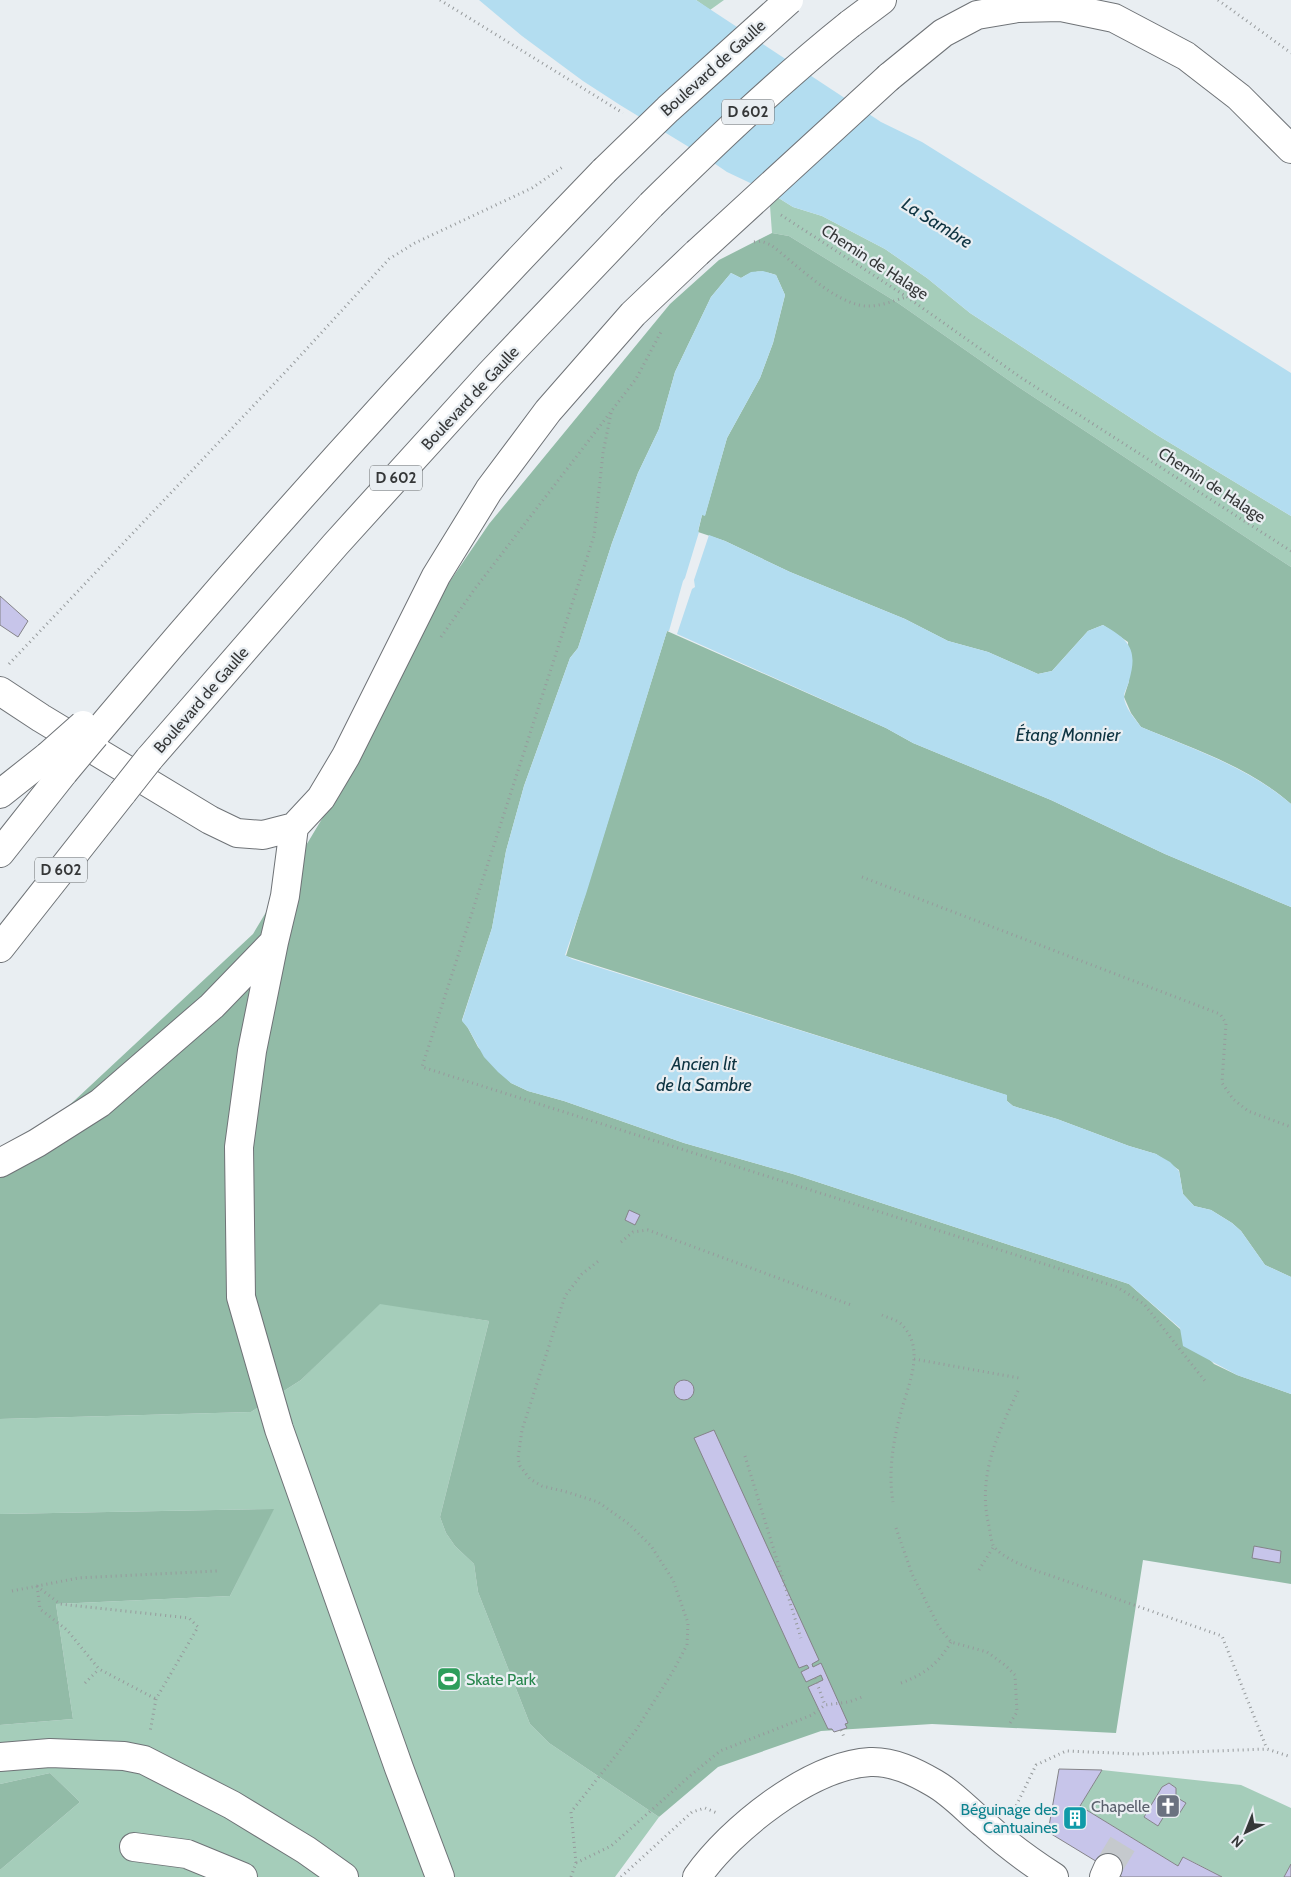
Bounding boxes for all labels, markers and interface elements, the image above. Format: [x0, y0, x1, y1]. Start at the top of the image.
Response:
street label: Boulevard de Gaulle [657, 16, 769, 120]
road number: D 602 [722, 100, 774, 124]
water label: La Sambre [898, 193, 976, 253]
street label: Chemin de Halage [818, 220, 932, 304]
street label: Boulevard de Gaulle [417, 342, 523, 454]
street label: Chemin de Halage [1155, 443, 1269, 527]
road number: D 602 [370, 466, 422, 490]
street label: Boulevard de Gaulle [150, 643, 252, 757]
water label: Étang Monnier [1016, 723, 1122, 746]
road number: D 602 [35, 858, 87, 882]
water label: Ancien lit de la Sambre [656, 1053, 752, 1096]
sports icon: Skate Park [436, 1666, 462, 1692]
place label: Skate Park [466, 1670, 537, 1689]
church icon: Chapelle [1155, 1793, 1181, 1819]
place label: Chapelle [1091, 1797, 1150, 1816]
place label: Béguinage des Cantuaines [960, 1800, 1058, 1837]
building icon: Béguinage des Cantuaines [1062, 1805, 1088, 1831]
north arrow [1221, 1807, 1271, 1857]
text: N [1227, 1832, 1247, 1851]

